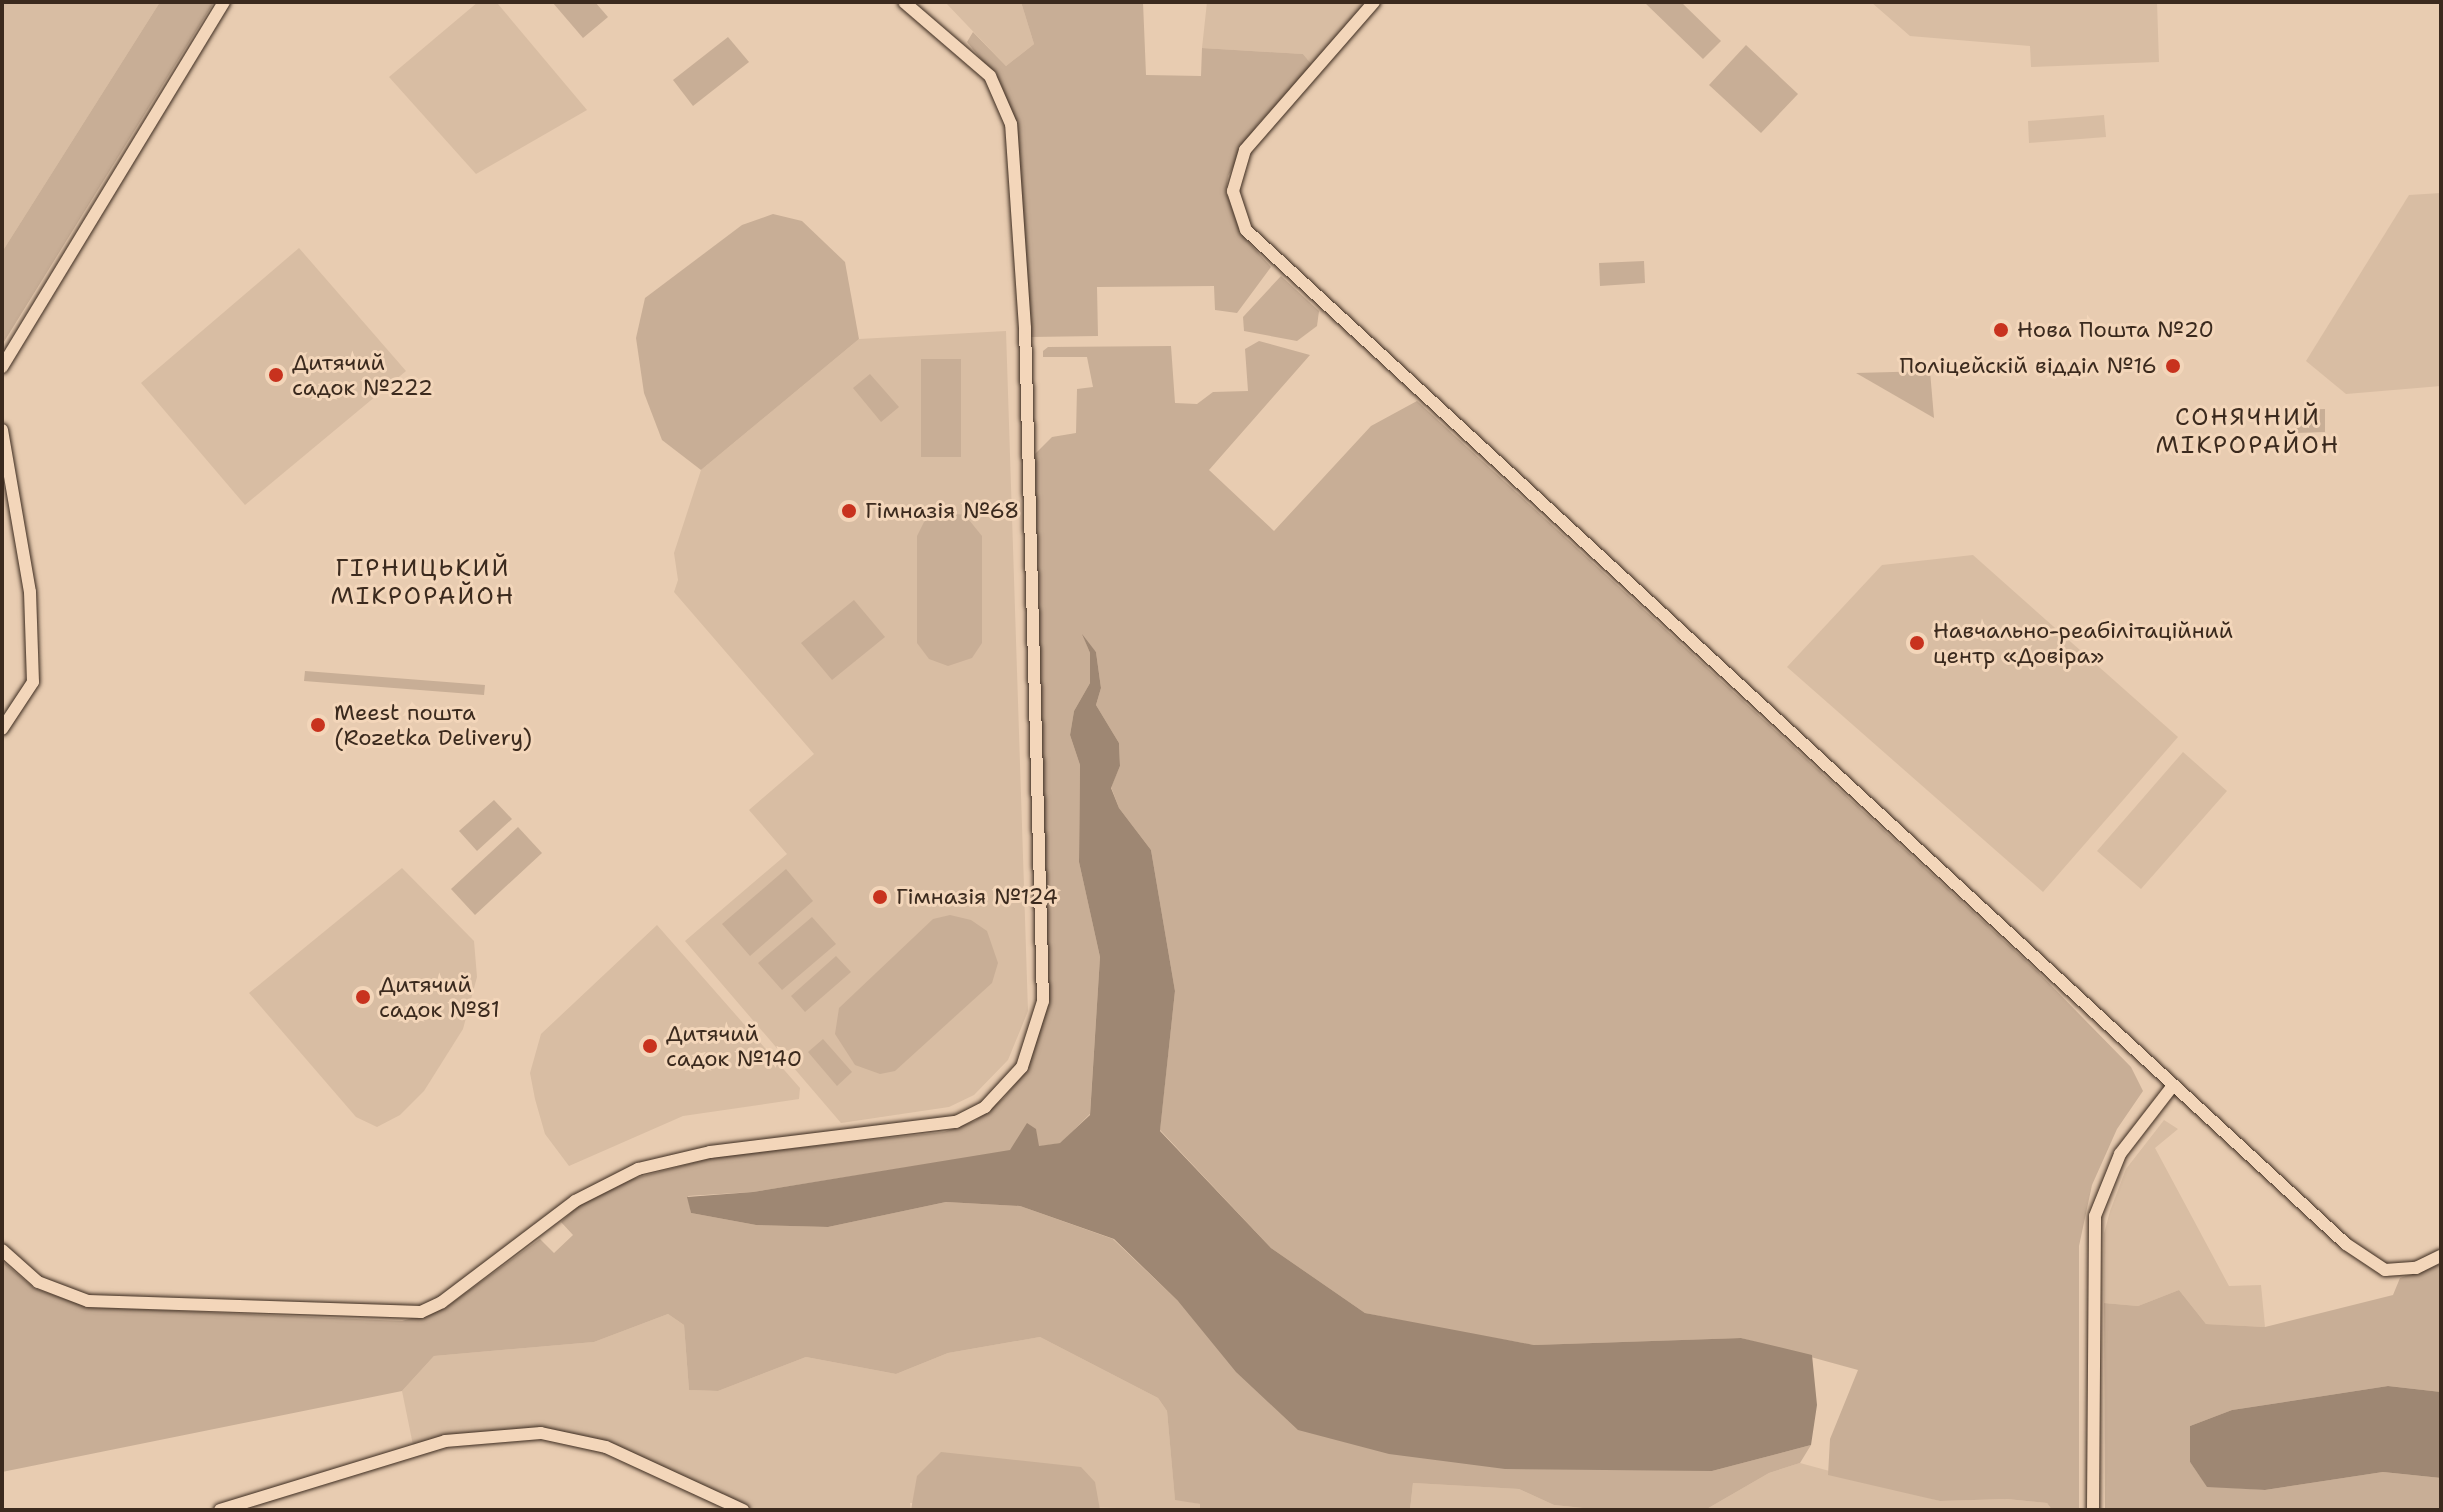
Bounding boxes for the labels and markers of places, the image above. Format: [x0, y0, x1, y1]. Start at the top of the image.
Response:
place label: Нова Пошта №20 [2017, 317, 2214, 343]
marker: Нова Пошта №20 [1992, 321, 2010, 339]
place label: Дитячий садок №222 [292, 349, 433, 400]
place label: Поліцейскій відділ №16 [1900, 353, 2157, 379]
marker: Поліцейскій відділ №16 [2164, 357, 2182, 375]
marker: Дитячий садок №222 [267, 366, 285, 384]
place label: Гімназія №68 [865, 498, 1019, 524]
marker: Гімназія №68 [840, 502, 858, 520]
place label: Навчально-реабілітаційний центр «Довіра» [1933, 617, 2233, 668]
marker: Навчально-реабілітаційний центр «Довіра» [1908, 634, 1926, 652]
place label: Meest пошта (Rozetka Delivery) [334, 699, 530, 750]
marker: Meest пошта (Rozetka Delivery) [309, 716, 327, 734]
place label: Гімназія №124 [896, 884, 1058, 910]
marker: Гімназія №124 [871, 888, 889, 906]
place label: Дитячий садок №81 [379, 971, 500, 1022]
marker: Дитячий садок №81 [354, 988, 372, 1006]
place label: Дитячий садок №140 [666, 1020, 802, 1072]
marker: Дитячий садок №140 [641, 1037, 659, 1055]

